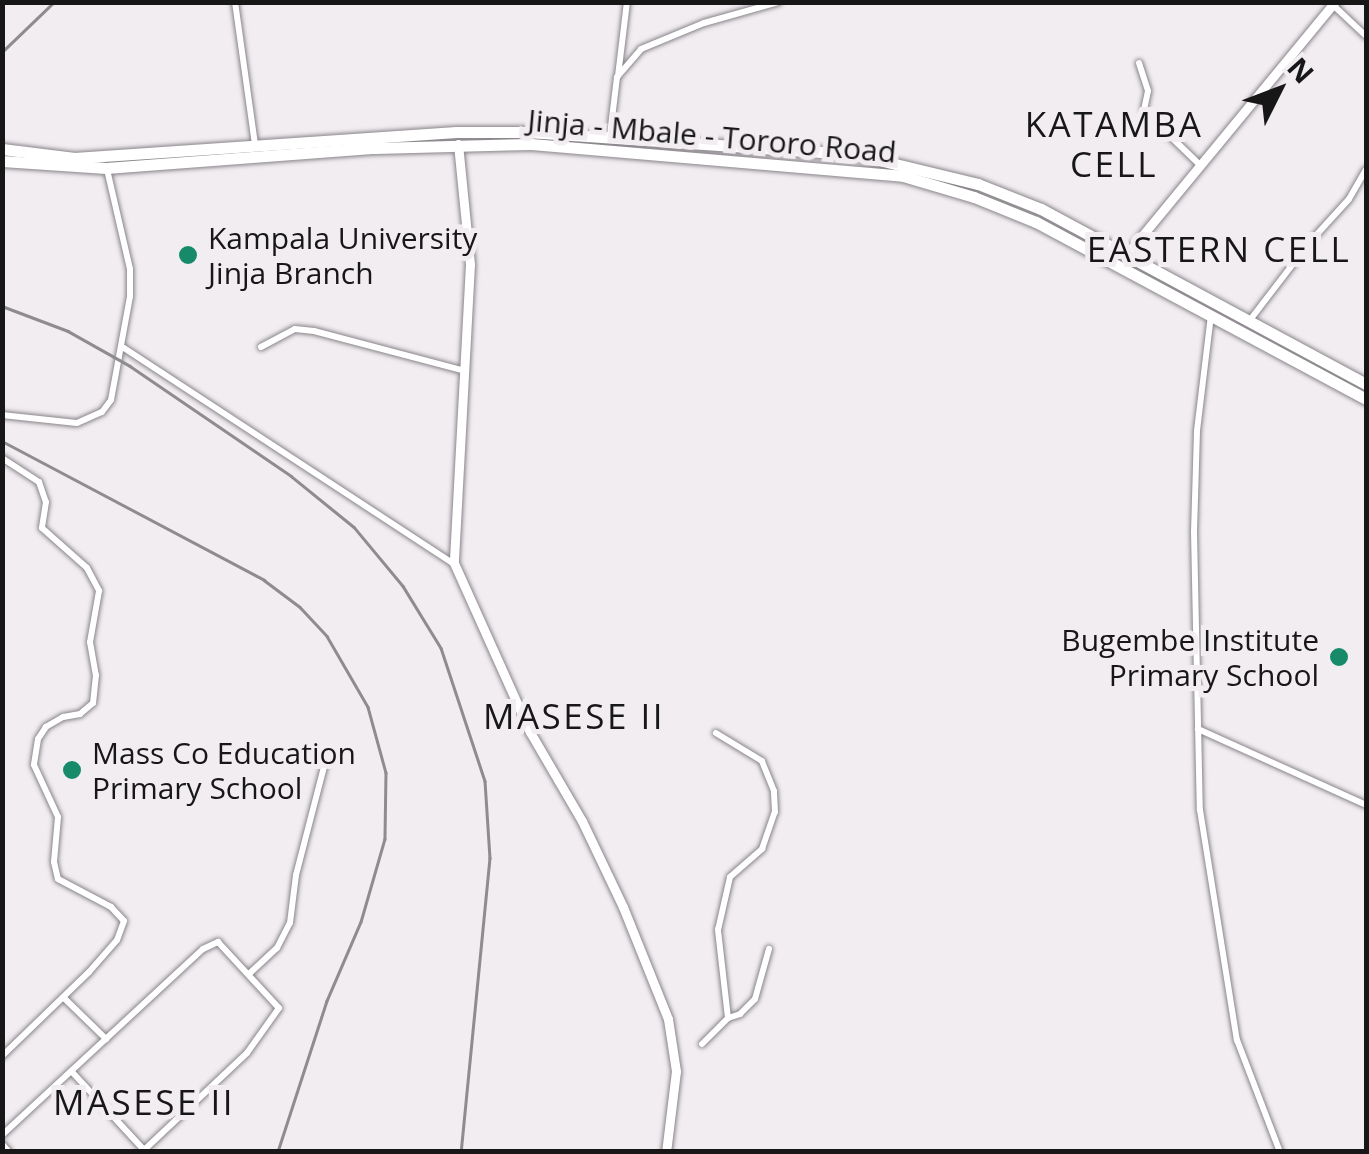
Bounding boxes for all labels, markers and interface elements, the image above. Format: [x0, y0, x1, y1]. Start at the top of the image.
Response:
north arrow [1229, 40, 1329, 140]
text: N [1280, 49, 1323, 91]
street label: Jinja - Mbale - Tororo Road [526, 102, 898, 170]
district label: KATAMBA CELL [1025, 103, 1203, 185]
place label: Kampala University Jinja Branch [208, 220, 477, 290]
district label: EASTERN CELL [1087, 228, 1351, 270]
marker: Kampala University Jinja Branch [177, 244, 199, 266]
place label: Bugembe Institute Primary School [1061, 622, 1319, 692]
marker: Bugembe Institute Primary School [1328, 646, 1350, 668]
district label: MASESE II [483, 695, 665, 737]
place label: Mass Co Education Primary School [92, 735, 356, 806]
marker: Mass Co Education Primary School [61, 759, 83, 781]
district label: MASESE II [53, 1081, 235, 1123]

